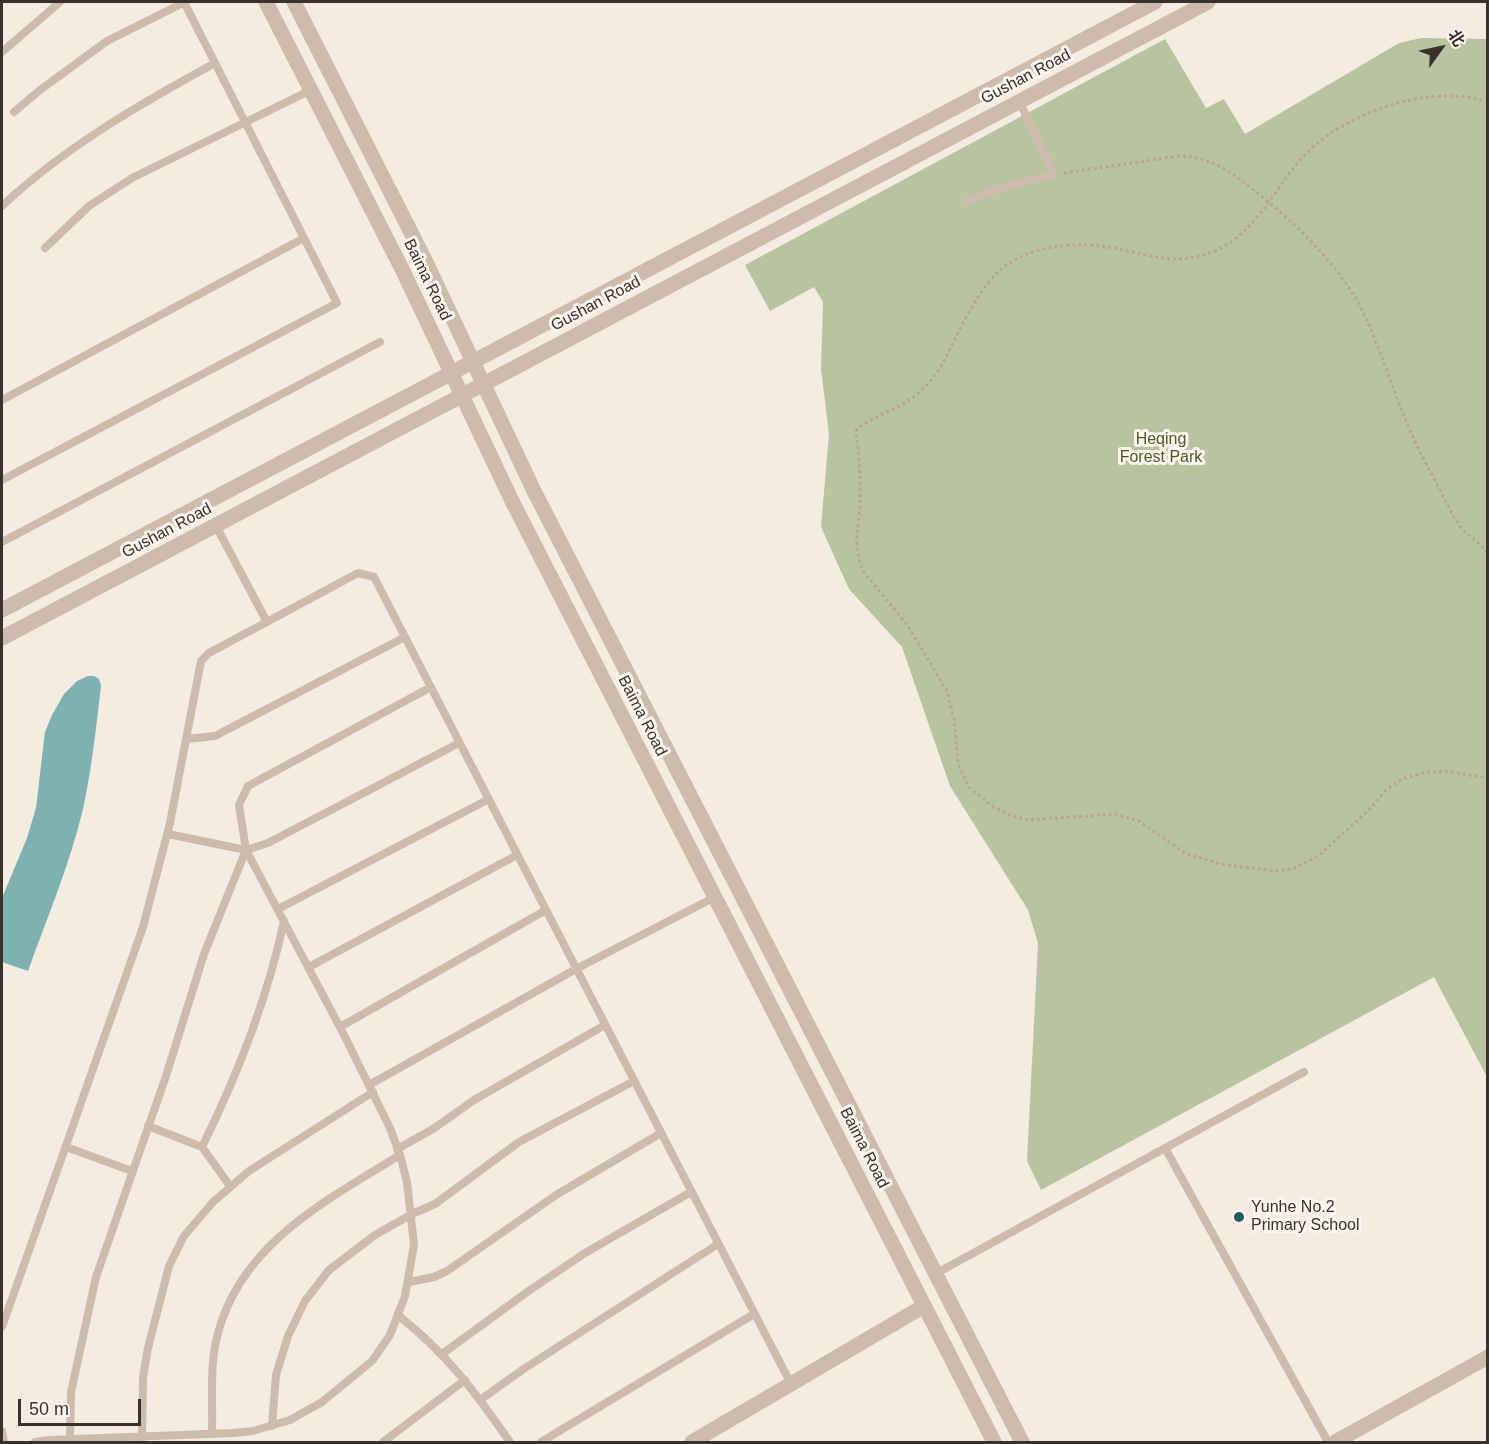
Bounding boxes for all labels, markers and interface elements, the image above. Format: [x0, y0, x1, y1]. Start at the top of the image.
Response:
north arrow [1411, 18, 1471, 78]
text: 北 [1445, 27, 1468, 49]
street label: Gushan Road [978, 45, 1074, 109]
street label: Baima Road [399, 236, 455, 324]
street label: Gushan Road [548, 272, 644, 336]
park label: Heqing Forest Park [1120, 430, 1202, 468]
street label: Gushan Road [119, 499, 215, 563]
street label: Baima Road [613, 672, 671, 760]
street label: Baima Road [835, 1104, 893, 1192]
place label: Yunhe No.2 Primary School [1251, 1198, 1359, 1236]
marker: Yunhe No.2 Primary School [1232, 1210, 1246, 1224]
scale bar [21, 1387, 144, 1425]
text: 50 m [29, 1399, 69, 1419]

